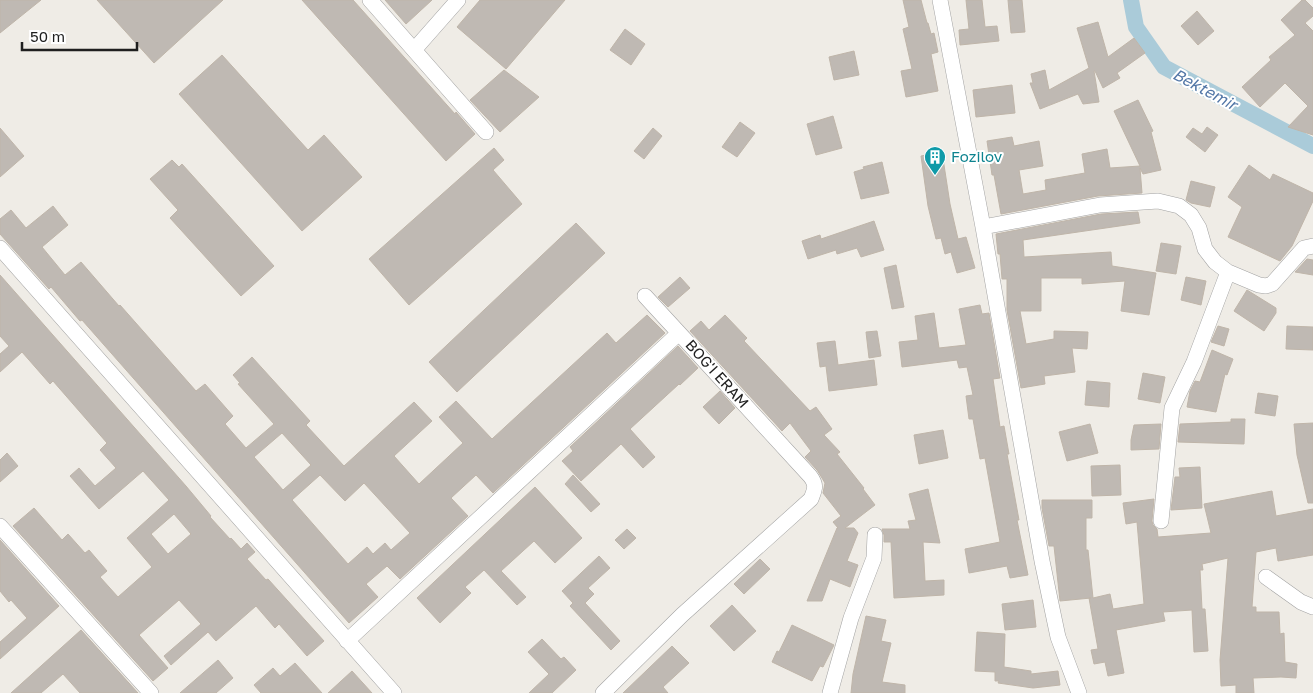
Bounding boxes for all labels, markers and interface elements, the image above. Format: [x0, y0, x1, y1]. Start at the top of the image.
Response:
scale bar [22, 20, 138, 52]
text: 50 m [30, 27, 65, 45]
water label: Bektemir [1170, 64, 1243, 115]
building icon: Fozilov [923, 145, 947, 176]
place label: Fozilov [951, 147, 1003, 165]
street label: BOG'I ERAM [682, 335, 753, 411]

